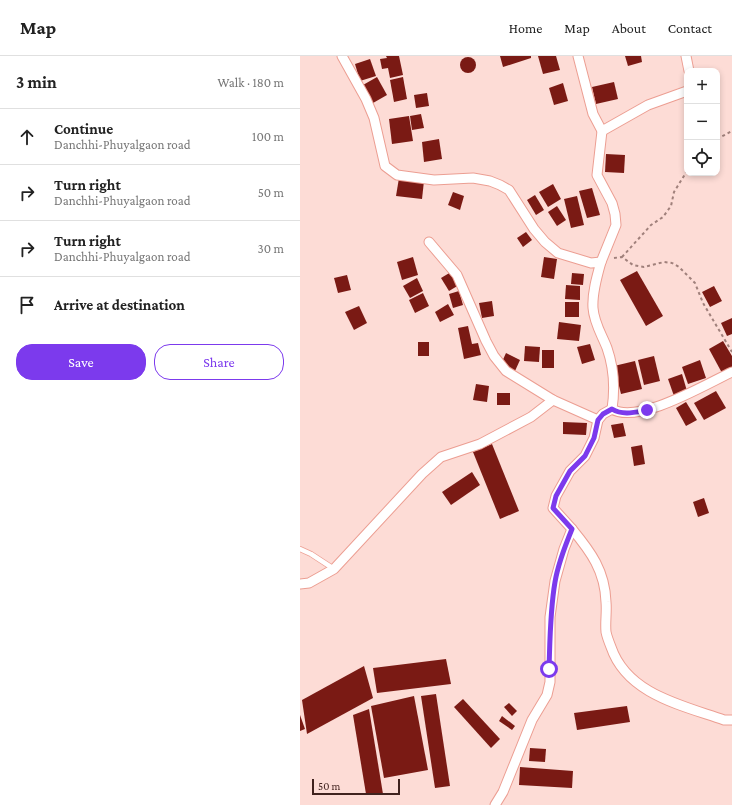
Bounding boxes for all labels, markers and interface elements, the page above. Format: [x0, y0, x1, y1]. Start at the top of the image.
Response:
text: Map [20, 17, 56, 38]
text: Home [509, 20, 542, 36]
text: Map [564, 20, 590, 36]
text: About [612, 20, 646, 36]
text: Contact [668, 20, 712, 36]
map controls [684, 68, 720, 176]
button: + [684, 68, 720, 104]
text: 3 min [16, 73, 57, 92]
text: Walk · 180 m [217, 75, 284, 90]
button: − [684, 104, 720, 140]
text: Continue [54, 121, 113, 137]
icon: ahead [16, 126, 38, 148]
text: 100 m [252, 129, 284, 144]
text: Danchhi-Phuyalgaon road [54, 137, 191, 152]
button: locate [684, 140, 720, 176]
text: Turn right [54, 177, 121, 193]
icon: right [16, 182, 38, 204]
text: 50 m [258, 185, 284, 200]
text: Danchhi-Phuyalgaon road [54, 193, 191, 208]
text: Turn right [54, 233, 121, 249]
icon: right [16, 238, 38, 260]
text: 30 m [258, 241, 284, 256]
text: Danchhi-Phuyalgaon road [54, 249, 191, 264]
icon: arrive [16, 294, 38, 316]
text: Arrive at destination [54, 297, 185, 313]
button: Save [16, 344, 146, 380]
button: Share [154, 344, 284, 380]
route end [638, 401, 656, 419]
route start [540, 660, 558, 678]
scale bar [312, 777, 400, 796]
text: 50 m [318, 780, 340, 792]

